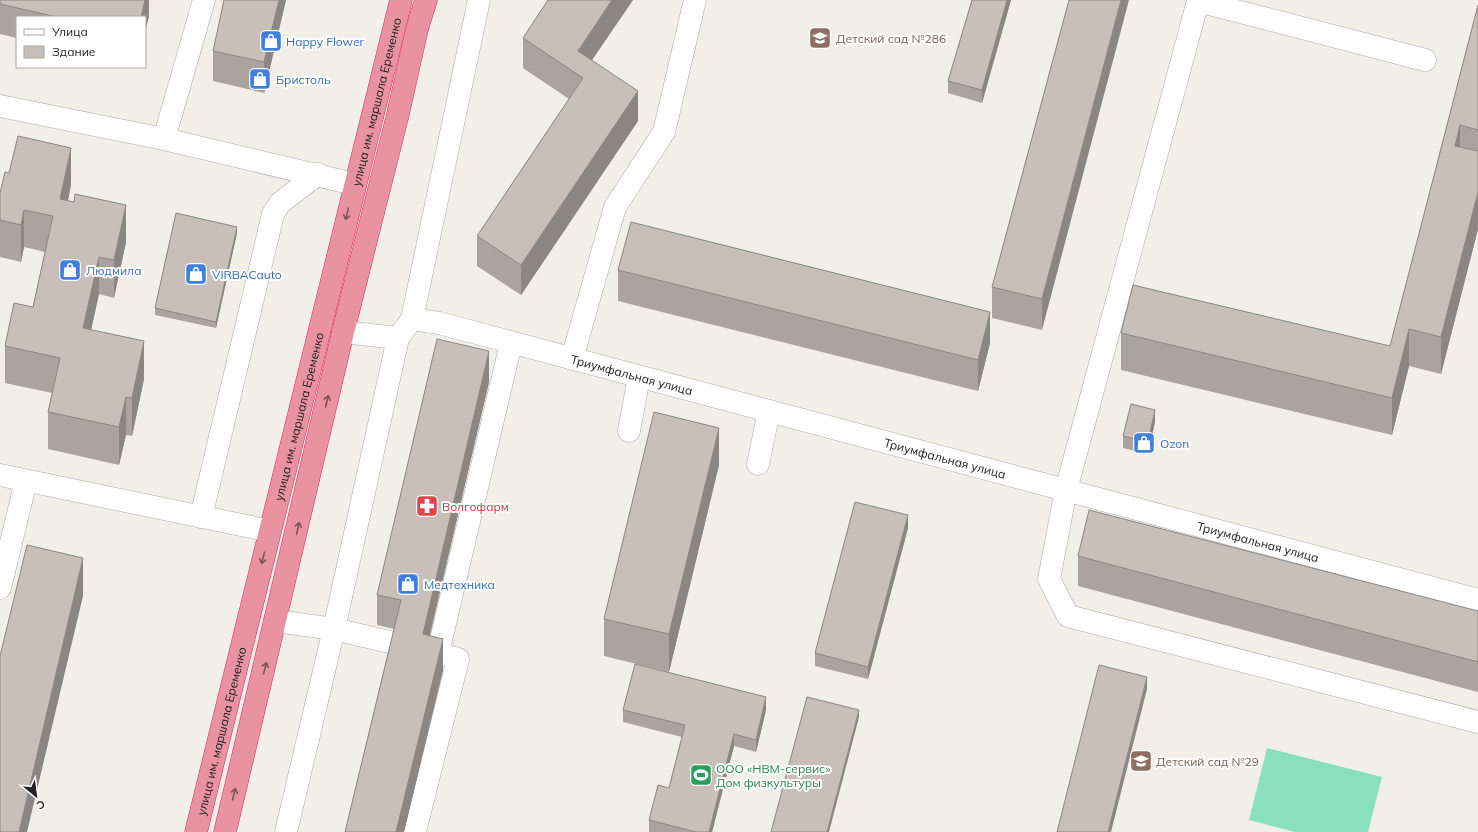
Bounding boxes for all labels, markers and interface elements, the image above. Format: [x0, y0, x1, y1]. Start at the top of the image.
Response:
legend [16, 16, 146, 68]
street label: улица им. маршала Еременко [348, 16, 404, 188]
text: Улица [51, 24, 88, 39]
school or university icon: Детский сад №286 [807, 25, 833, 51]
shop icon: Happy Flower [258, 28, 284, 54]
place label: Детский сад №286 [836, 31, 946, 46]
place label: Happy Flower [286, 34, 364, 49]
text: Здание [52, 44, 96, 59]
shop icon: Бристоль [247, 66, 273, 92]
place label: Бристоль [276, 72, 331, 87]
one-way arrow [342, 207, 350, 220]
shop icon: Людмила [57, 257, 83, 283]
shop icon: VIRBACauto [183, 261, 209, 287]
place label: Людмила [86, 263, 141, 278]
place label: VIRBACauto [212, 267, 282, 282]
street label: улица им. маршала Еременко [270, 331, 326, 502]
street label: Триумфальная улица [569, 351, 694, 398]
one-way arrow [324, 395, 332, 408]
shop icon: Ozon [1131, 430, 1157, 456]
street label: Триумфальная улица [883, 435, 1008, 481]
place label: Ozon [1160, 436, 1189, 451]
pharmacy icon: Волгофарм [414, 493, 440, 519]
place label: Волгофарм [442, 499, 509, 514]
street label: Триумфальная улица [1196, 518, 1321, 565]
one-way arrow [294, 521, 302, 534]
one-way arrow [259, 551, 266, 564]
shop icon: Медтехника [395, 571, 421, 597]
place label: Медтехника [424, 577, 495, 592]
street label: улица им. маршала Еременко [193, 645, 249, 817]
one-way arrow [261, 662, 269, 675]
school or university icon: Детский сад №29 [1128, 748, 1154, 774]
place label: Детский сад №29 [1156, 754, 1259, 769]
place label: ООО «НВМ-сервис» Дом физкультуры [716, 761, 831, 790]
sports icon: ООО «НВМ-сервис» Дом физкультуры [688, 762, 714, 788]
north arrow [16, 776, 56, 816]
one-way arrow [231, 788, 238, 801]
text: С [34, 797, 48, 813]

